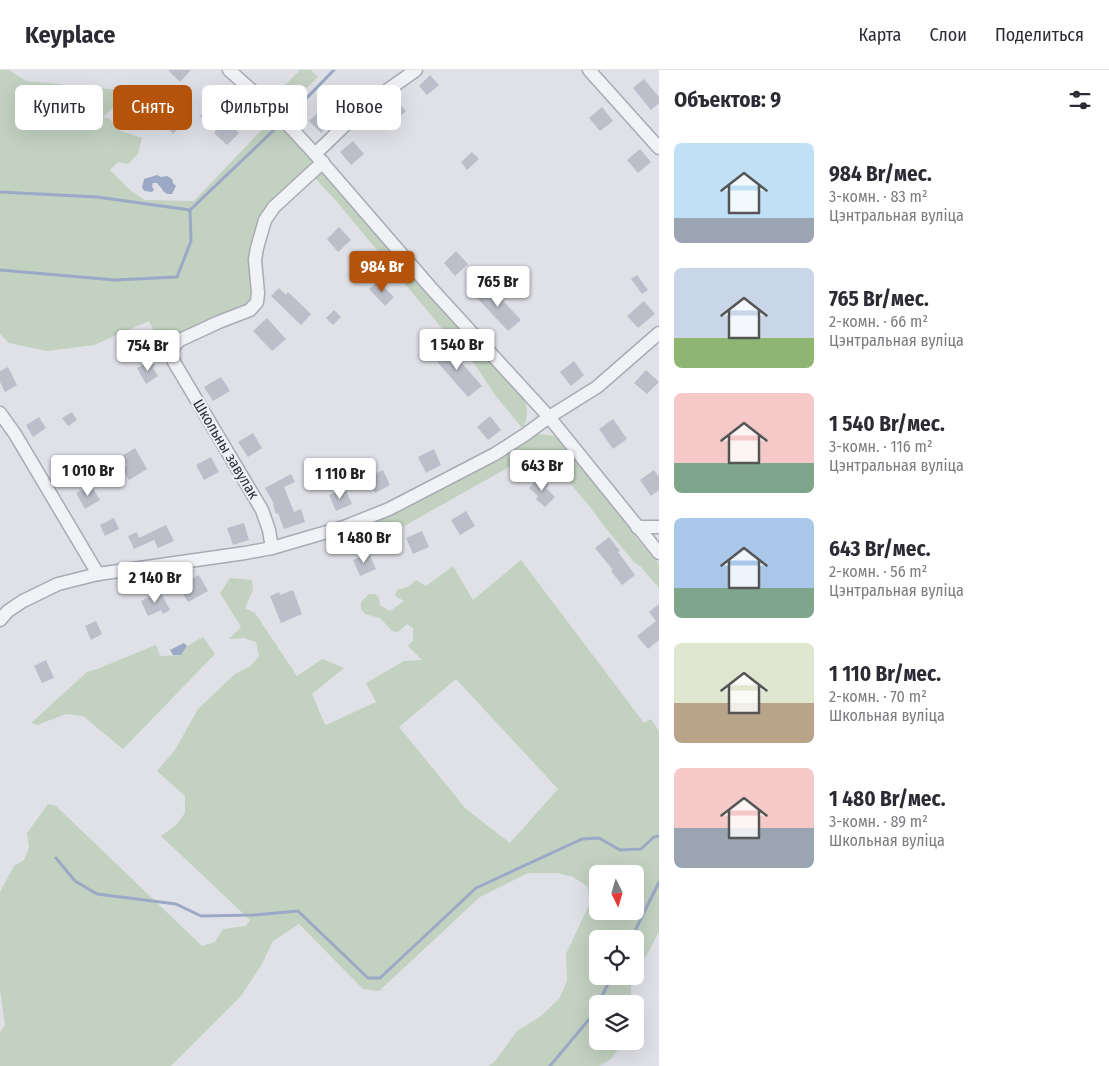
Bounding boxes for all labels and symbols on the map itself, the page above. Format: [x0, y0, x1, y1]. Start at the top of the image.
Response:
pin: 984 Br [341, 250, 423, 293]
pin: 765 Br [457, 266, 539, 308]
pin: 1 540 Br [405, 328, 509, 371]
pin: 754 Br [107, 330, 189, 372]
street label: Школьны завулак [189, 396, 263, 502]
pin: 643 Br [501, 450, 583, 492]
pin: 1 010 Br [36, 454, 140, 497]
pin: 1 110 Br [288, 458, 392, 500]
pin: 1 480 Br [312, 522, 416, 564]
pin: 2 140 Br [103, 562, 207, 604]
north arrow [589, 865, 644, 920]

